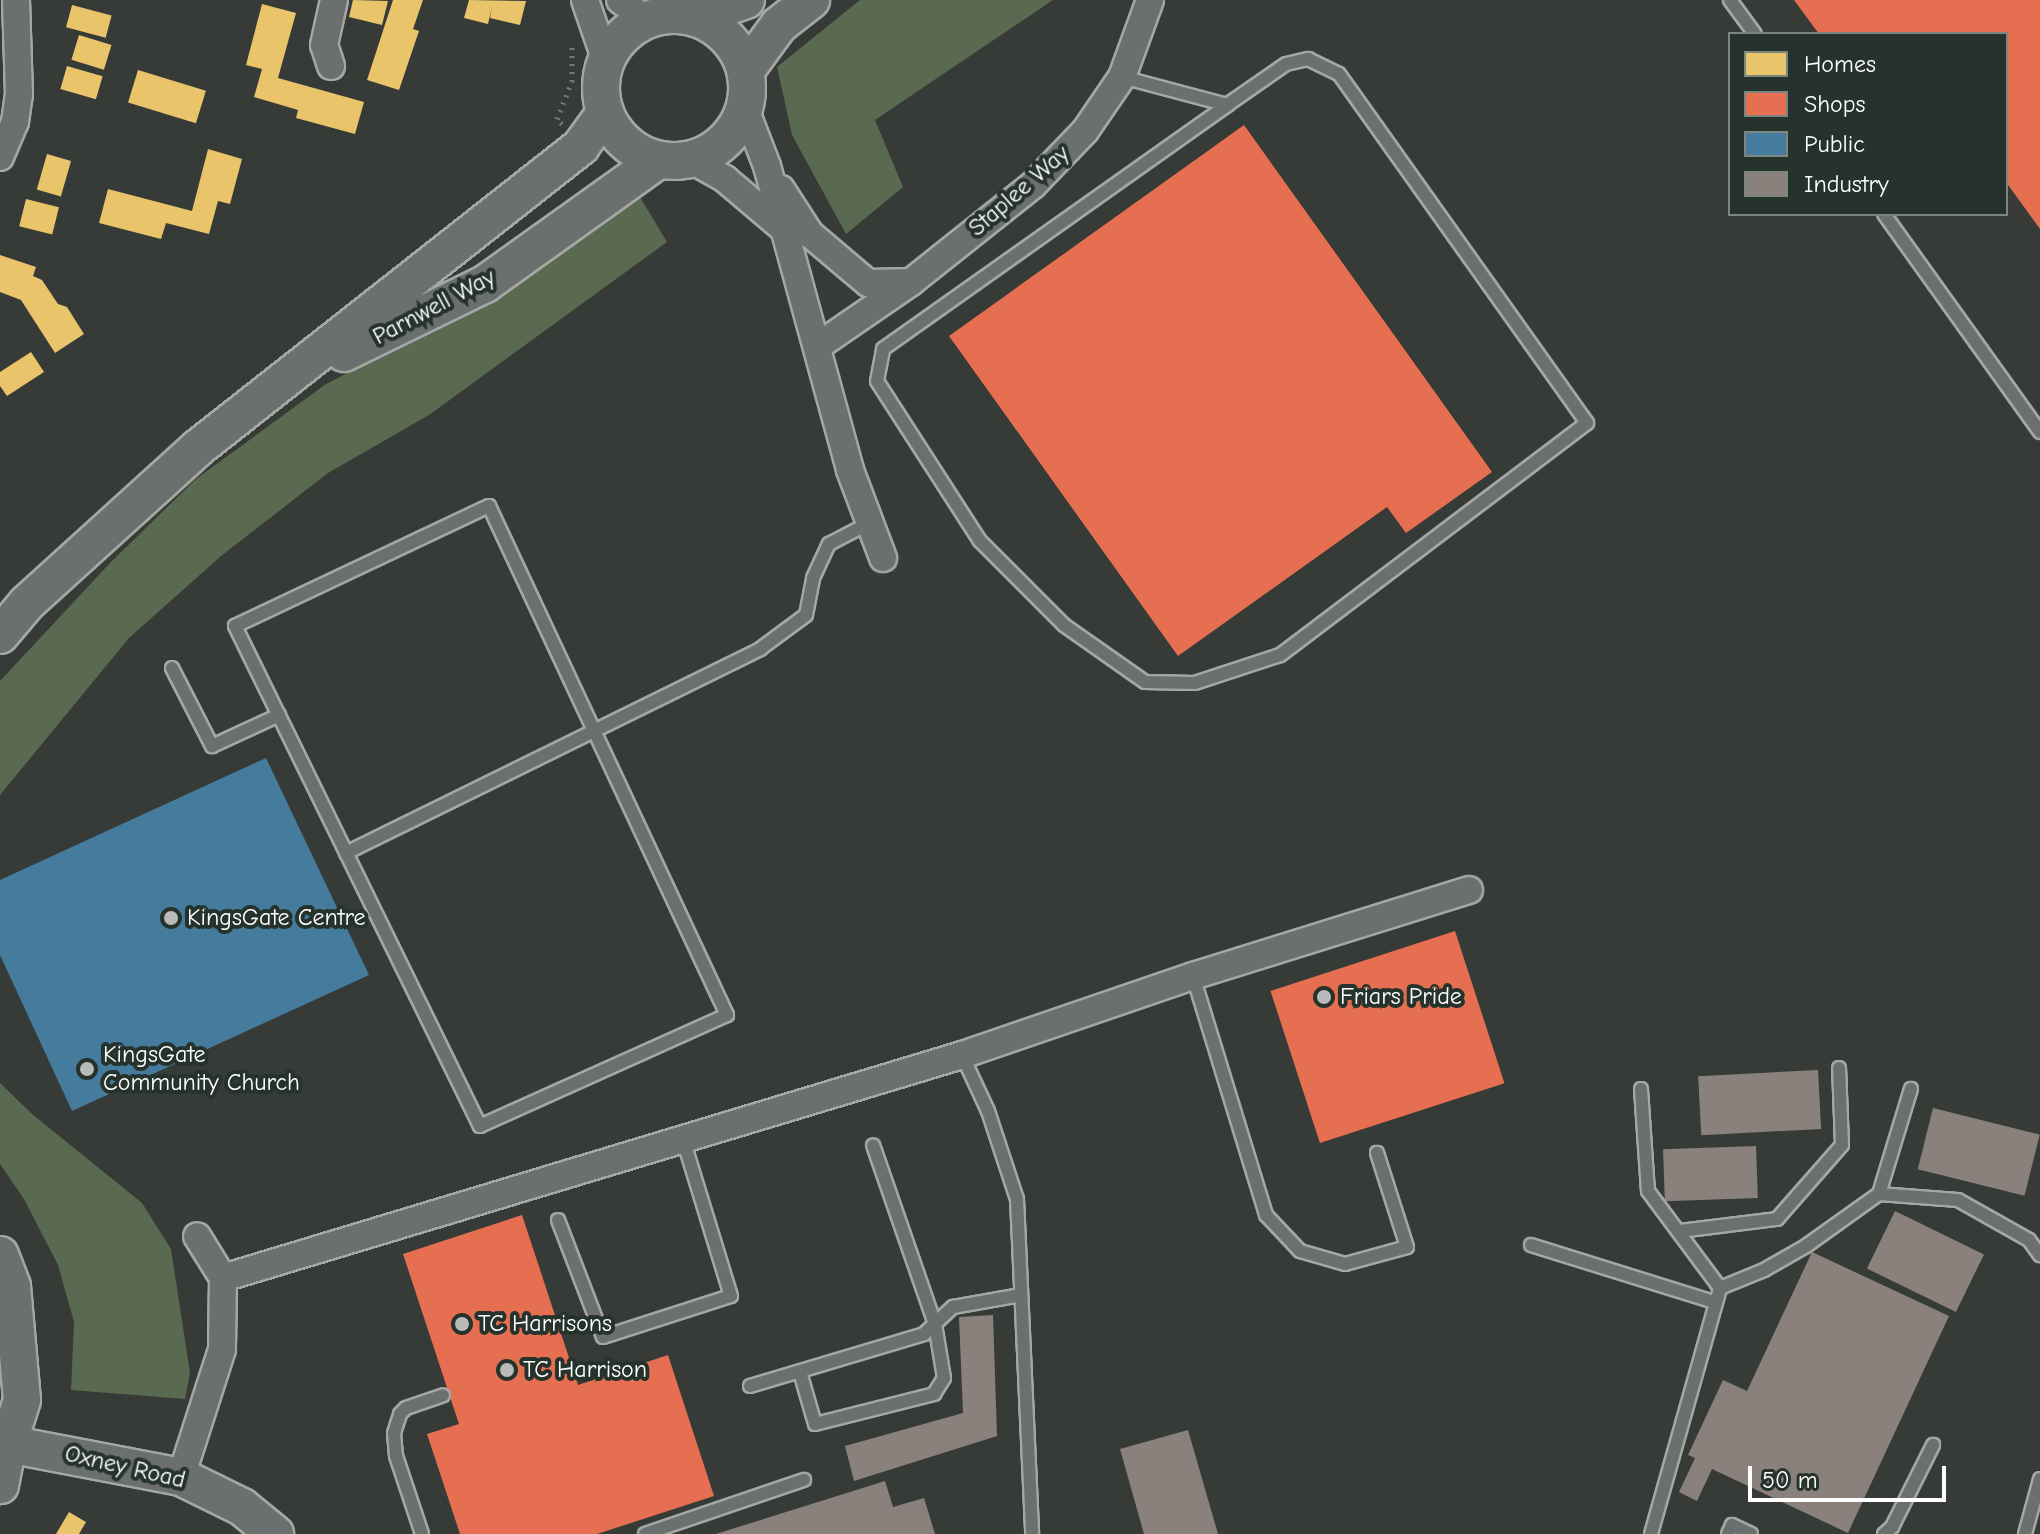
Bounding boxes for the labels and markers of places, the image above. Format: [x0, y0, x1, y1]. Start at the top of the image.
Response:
place label: KingsGate Centre [187, 904, 366, 932]
marker: KingsGate Centre [162, 909, 180, 927]
place label: Friars Pride [1340, 983, 1462, 1011]
marker: Friars Pride [1315, 988, 1333, 1006]
place label: KingsGate Community Church [103, 1041, 300, 1097]
marker: KingsGate Community Church [78, 1060, 96, 1078]
place label: TC Harrisons [478, 1310, 612, 1338]
marker: TC Harrisons [453, 1315, 471, 1333]
place label: TC Harrison [523, 1356, 647, 1384]
marker: TC Harrison [498, 1361, 516, 1379]

